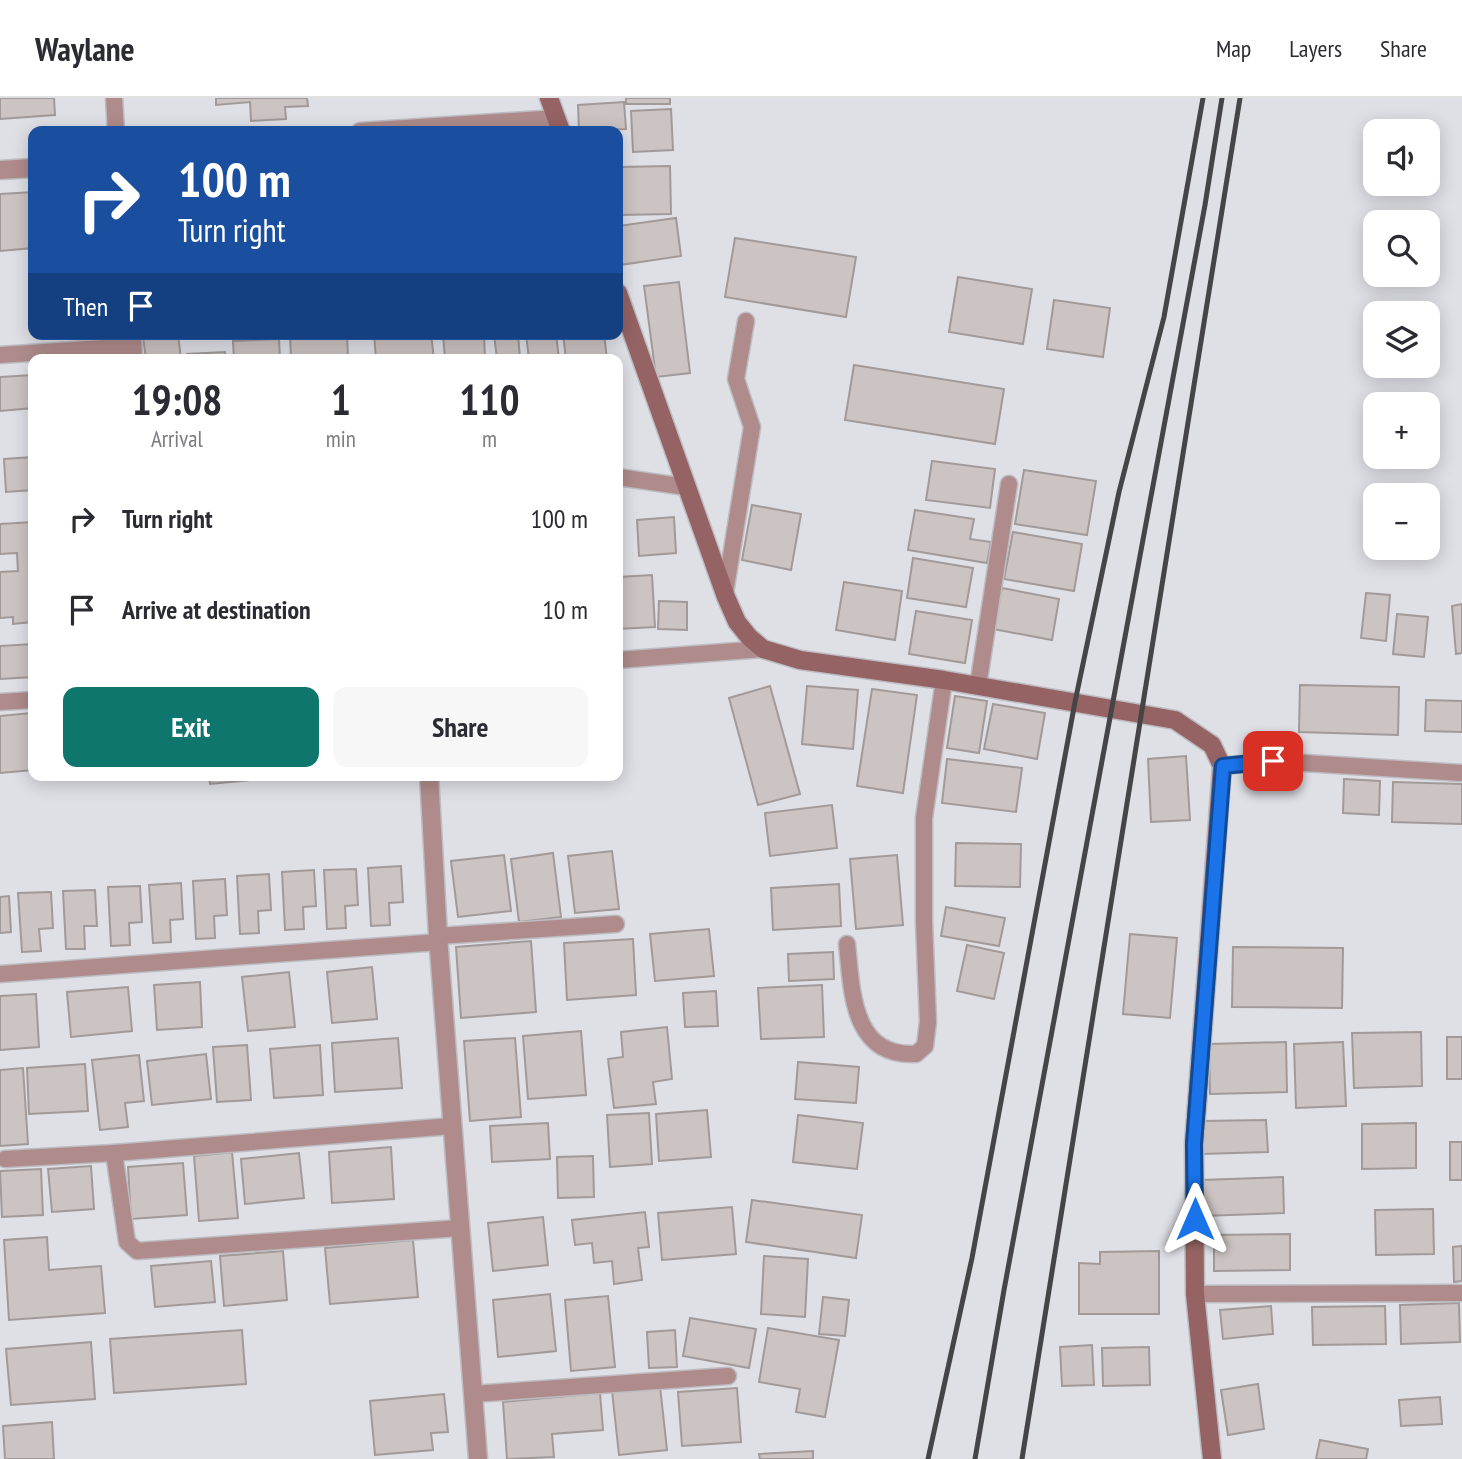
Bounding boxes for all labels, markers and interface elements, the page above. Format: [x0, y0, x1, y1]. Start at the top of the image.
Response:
text: Waylane [35, 27, 135, 70]
text: Map [1216, 33, 1251, 64]
text: Layers [1289, 33, 1342, 64]
text: Share [1380, 33, 1427, 64]
map controls [1363, 119, 1440, 560]
button: sound [1363, 119, 1440, 196]
text: 100 m [178, 147, 291, 211]
icon: right [63, 154, 154, 245]
text: Turn right [178, 209, 286, 251]
button: search [1363, 210, 1440, 287]
icon: arrive [122, 287, 160, 325]
text: Then [63, 290, 108, 323]
button: layers [1363, 301, 1440, 378]
text: 19:08 [131, 372, 222, 427]
text: 1 [331, 372, 351, 427]
text: 110 [459, 372, 520, 427]
button: + [1363, 392, 1440, 469]
text: Arrival [151, 424, 203, 453]
text: min [326, 424, 356, 453]
text: m [482, 424, 497, 453]
button: − [1363, 483, 1440, 560]
icon: right [63, 500, 101, 538]
text: Turn right [122, 502, 213, 535]
text: 100 m [530, 502, 588, 535]
icon: arrive [63, 591, 101, 629]
text: Arrive at destination [122, 593, 311, 626]
text: 10 m [542, 593, 588, 626]
button: Exit [63, 687, 319, 767]
button: Share [333, 687, 588, 767]
pin [1243, 731, 1303, 791]
icon: arrive [1254, 742, 1292, 780]
position arrow [1158, 1182, 1232, 1256]

